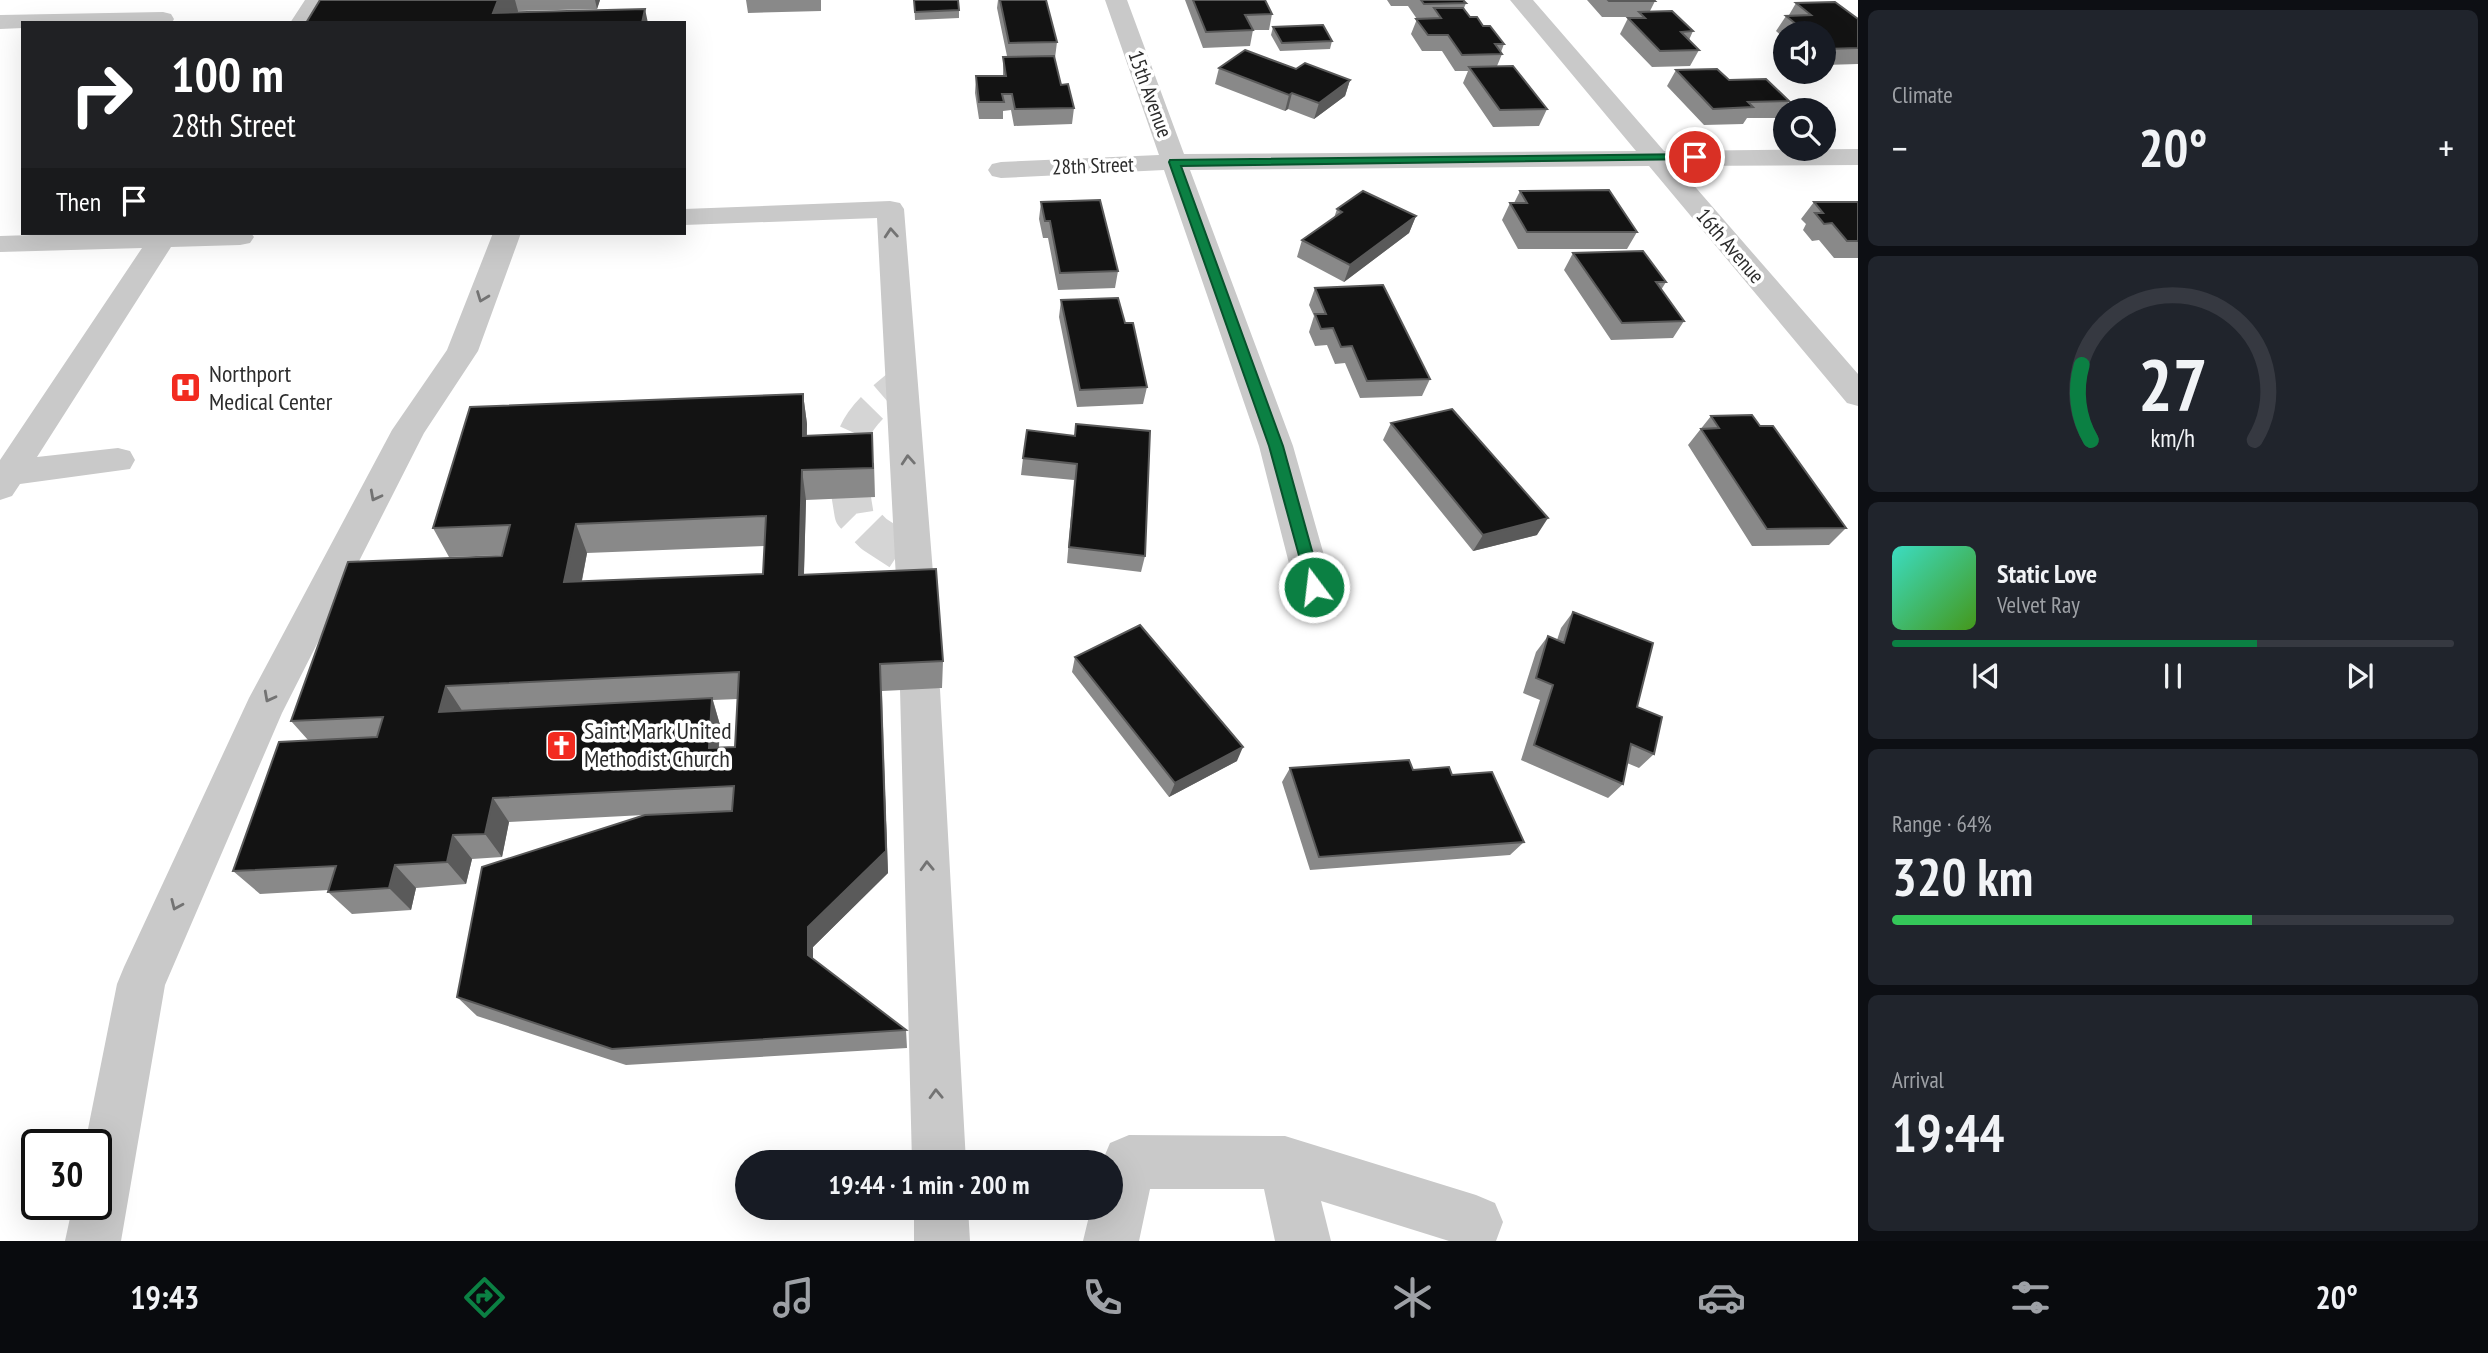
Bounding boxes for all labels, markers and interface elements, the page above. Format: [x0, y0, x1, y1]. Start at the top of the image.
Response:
map controls [1773, 21, 1836, 161]
button: sound [1773, 21, 1836, 84]
text: 100 m [171, 42, 284, 106]
street label: 15th Avenue [1122, 46, 1179, 141]
icon: right [56, 49, 147, 140]
text: Climate [1892, 80, 1953, 109]
button: search [1773, 98, 1836, 161]
text: 28th Street [171, 104, 296, 146]
text: 20° [2139, 114, 2207, 181]
text: − [1892, 123, 1908, 172]
text: + [2438, 123, 2454, 172]
pin [1665, 127, 1725, 187]
icon: arrive [1676, 138, 1714, 176]
street label: 28th Street [1052, 151, 1135, 180]
icon: arrive [115, 182, 153, 220]
text: Then [56, 185, 101, 218]
street label: 16th Avenue [1690, 203, 1770, 289]
one-way arrow [884, 227, 899, 238]
one-way arrow [477, 290, 491, 302]
text: 27 [2138, 337, 2208, 431]
place label: Northport Medical Center [209, 358, 333, 417]
hospital icon: Northport Medical Center [169, 371, 203, 405]
text: km/h [2151, 422, 2195, 454]
one-way arrow [901, 454, 916, 465]
one-way arrow [369, 488, 383, 501]
position arrow [1277, 550, 1351, 624]
text: Static Love [1997, 557, 2097, 590]
text: Velvet Ray [1997, 590, 2080, 619]
icon: previous [1967, 657, 2005, 695]
icon: pause [2154, 657, 2192, 695]
icon: next [2341, 657, 2379, 695]
one-way arrow [264, 690, 278, 703]
place label: Saint Mark United Methodist Church [584, 715, 732, 774]
church icon: Saint Mark United Methodist Church [544, 728, 578, 762]
text: Range · 64% [1892, 809, 1992, 838]
text: 320 km [1892, 843, 2033, 910]
one-way arrow [920, 861, 935, 872]
one-way arrow [170, 898, 184, 910]
text: Arrival [1892, 1065, 1944, 1094]
one-way arrow [929, 1088, 944, 1099]
text: 19:44 [1892, 1099, 2004, 1166]
speed limit sign: 30 [21, 1129, 112, 1220]
text: 19:44 · 1 min · 200 m [829, 1168, 1029, 1201]
icon: directions [460, 1273, 509, 1322]
icon: music [769, 1273, 818, 1322]
icon: phone [1078, 1273, 1127, 1322]
icon: climate [1388, 1273, 1437, 1322]
icon: car [1697, 1273, 1746, 1322]
icon: filters [2006, 1273, 2055, 1322]
text: 19:43 [130, 1276, 199, 1318]
text: 20° [2316, 1276, 2358, 1318]

